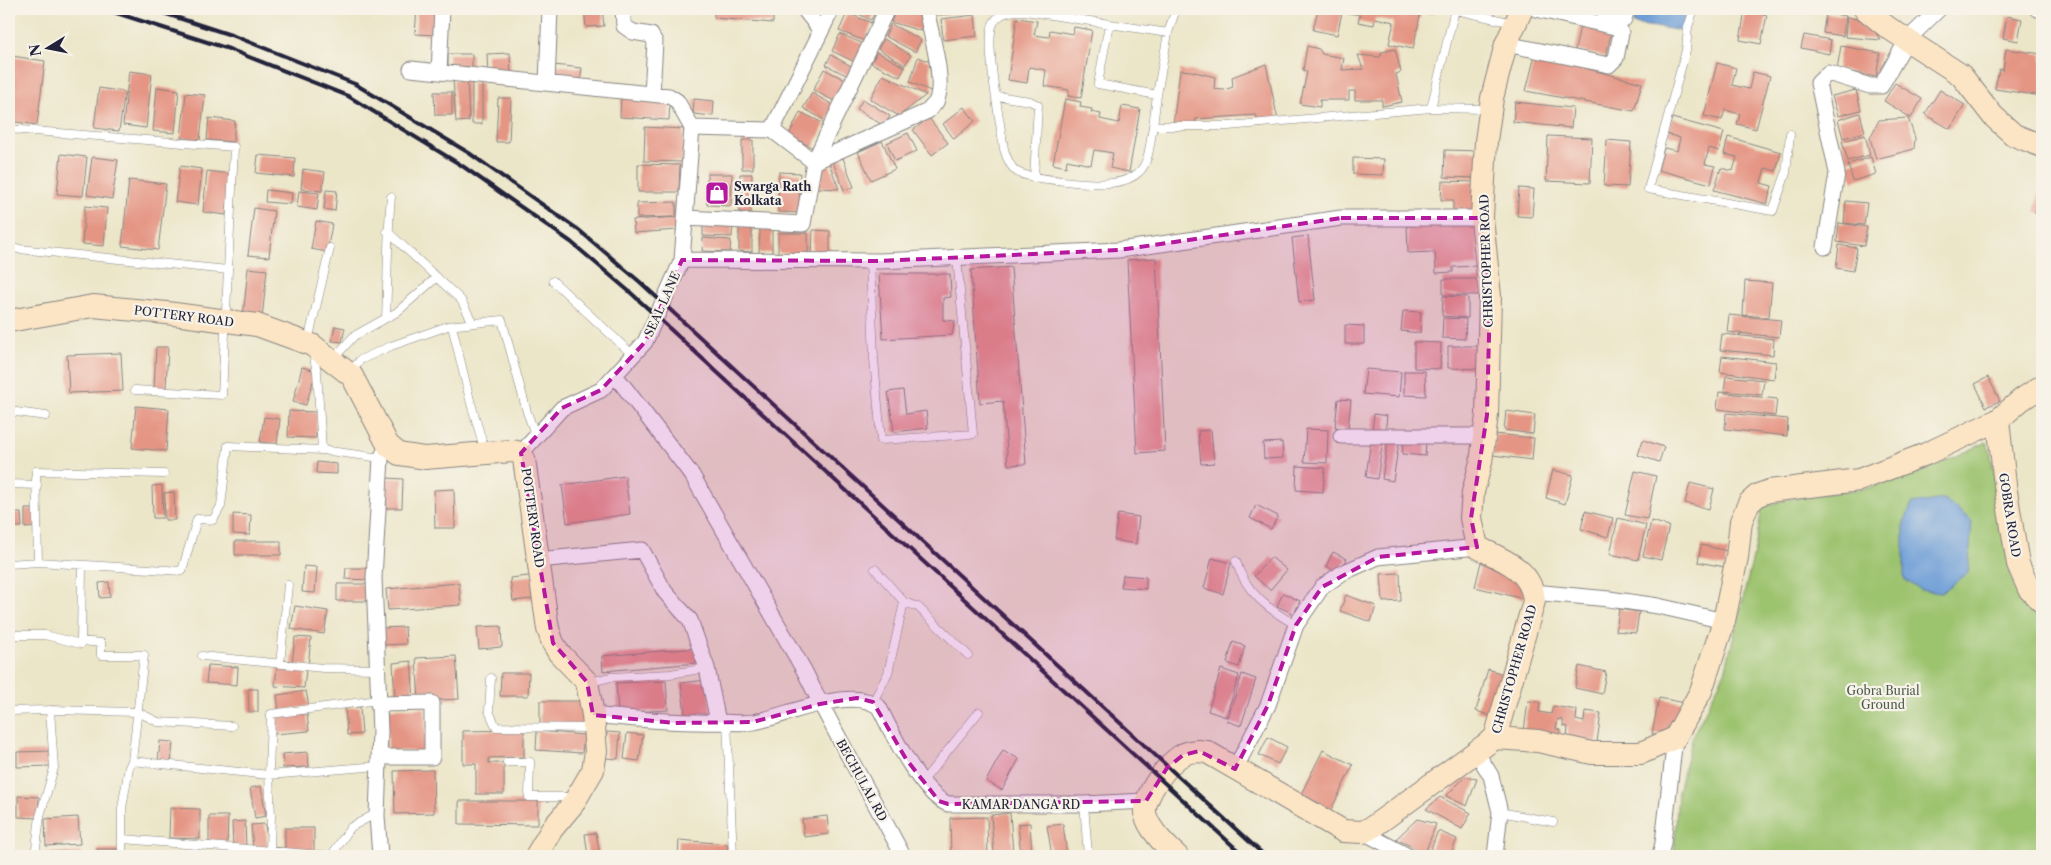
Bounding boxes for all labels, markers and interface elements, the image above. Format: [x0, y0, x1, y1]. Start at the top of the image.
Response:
north arrow [22, 22, 72, 72]
text: N [25, 43, 45, 58]
place label: Swarga Rath Kolkata [734, 179, 812, 208]
shop icon: Swarga Rath Kolkata [704, 180, 730, 206]
street label: CHRISTOPHER ROAD [1476, 194, 1496, 328]
street label: SEAL LANE [641, 269, 683, 339]
street label: POTTERY ROAD [133, 302, 235, 330]
street label: POTTERY ROAD [519, 467, 547, 569]
street label: GOBRA ROAD [1996, 472, 2024, 558]
street label: CHRISTOPHER ROAD [1488, 602, 1540, 735]
park label: Gobra Burial Ground [1846, 683, 1920, 712]
street label: BECHULAL RD [833, 736, 891, 824]
street label: KAMAR DANGA RD [962, 797, 1080, 812]

